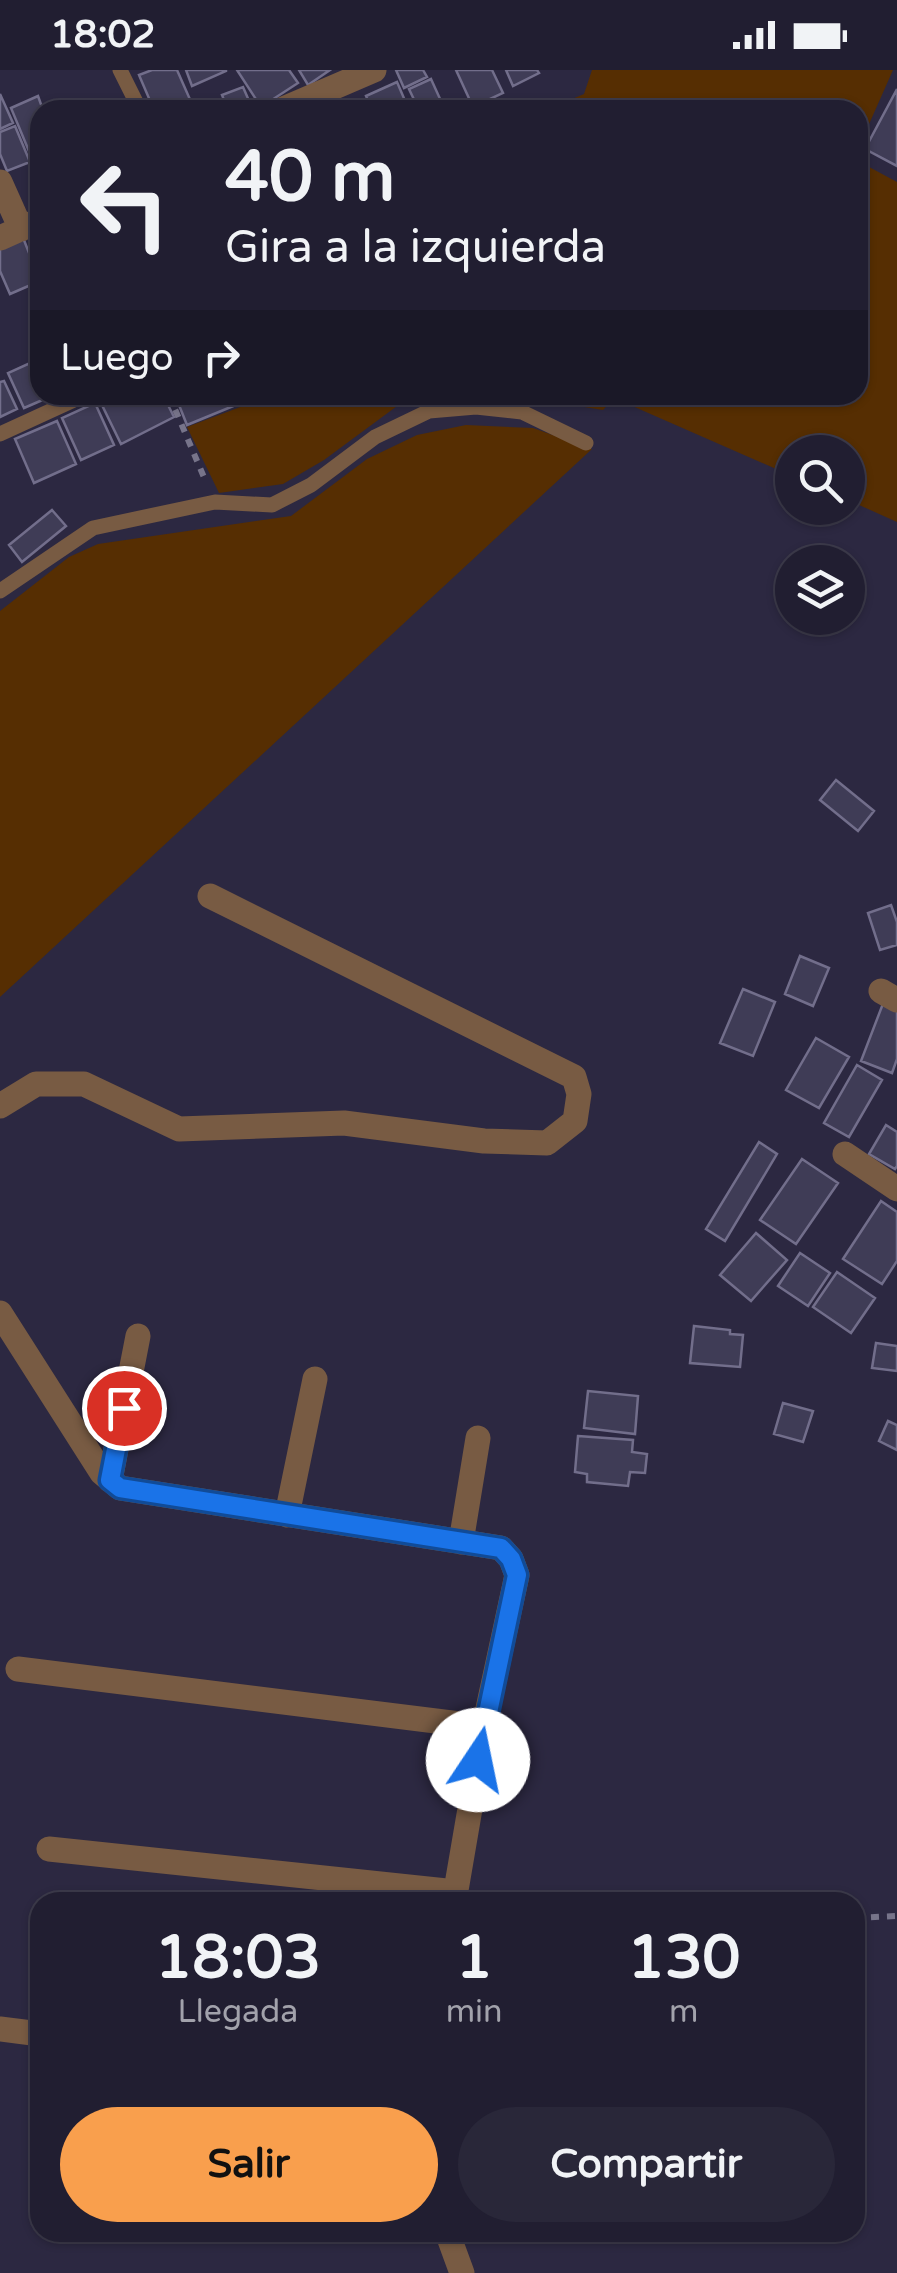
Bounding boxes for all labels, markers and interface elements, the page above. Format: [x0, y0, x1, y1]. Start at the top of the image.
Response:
text: 18:02 [50, 12, 155, 58]
text: 40 m [225, 136, 395, 220]
icon: left [60, 140, 190, 270]
text: Gira a la izquierda [225, 221, 606, 275]
icon: right [194, 330, 249, 385]
text: Luego [60, 335, 174, 381]
map controls [775, 435, 865, 635]
button: search [775, 435, 865, 525]
button: layers [775, 545, 865, 635]
pin [82, 1366, 167, 1451]
icon: arrive [97, 1381, 152, 1436]
position arrow [426, 1708, 530, 1812]
text: 18:03 [155, 1922, 321, 1994]
text: 1 [455, 1922, 493, 1994]
text: 130 [627, 1922, 740, 1994]
text: Llegada [177, 1993, 298, 2031]
text: min [446, 1993, 503, 2031]
text: m [669, 1993, 698, 2031]
button: Salir [60, 2107, 438, 2222]
button: Compartir [458, 2107, 835, 2222]

